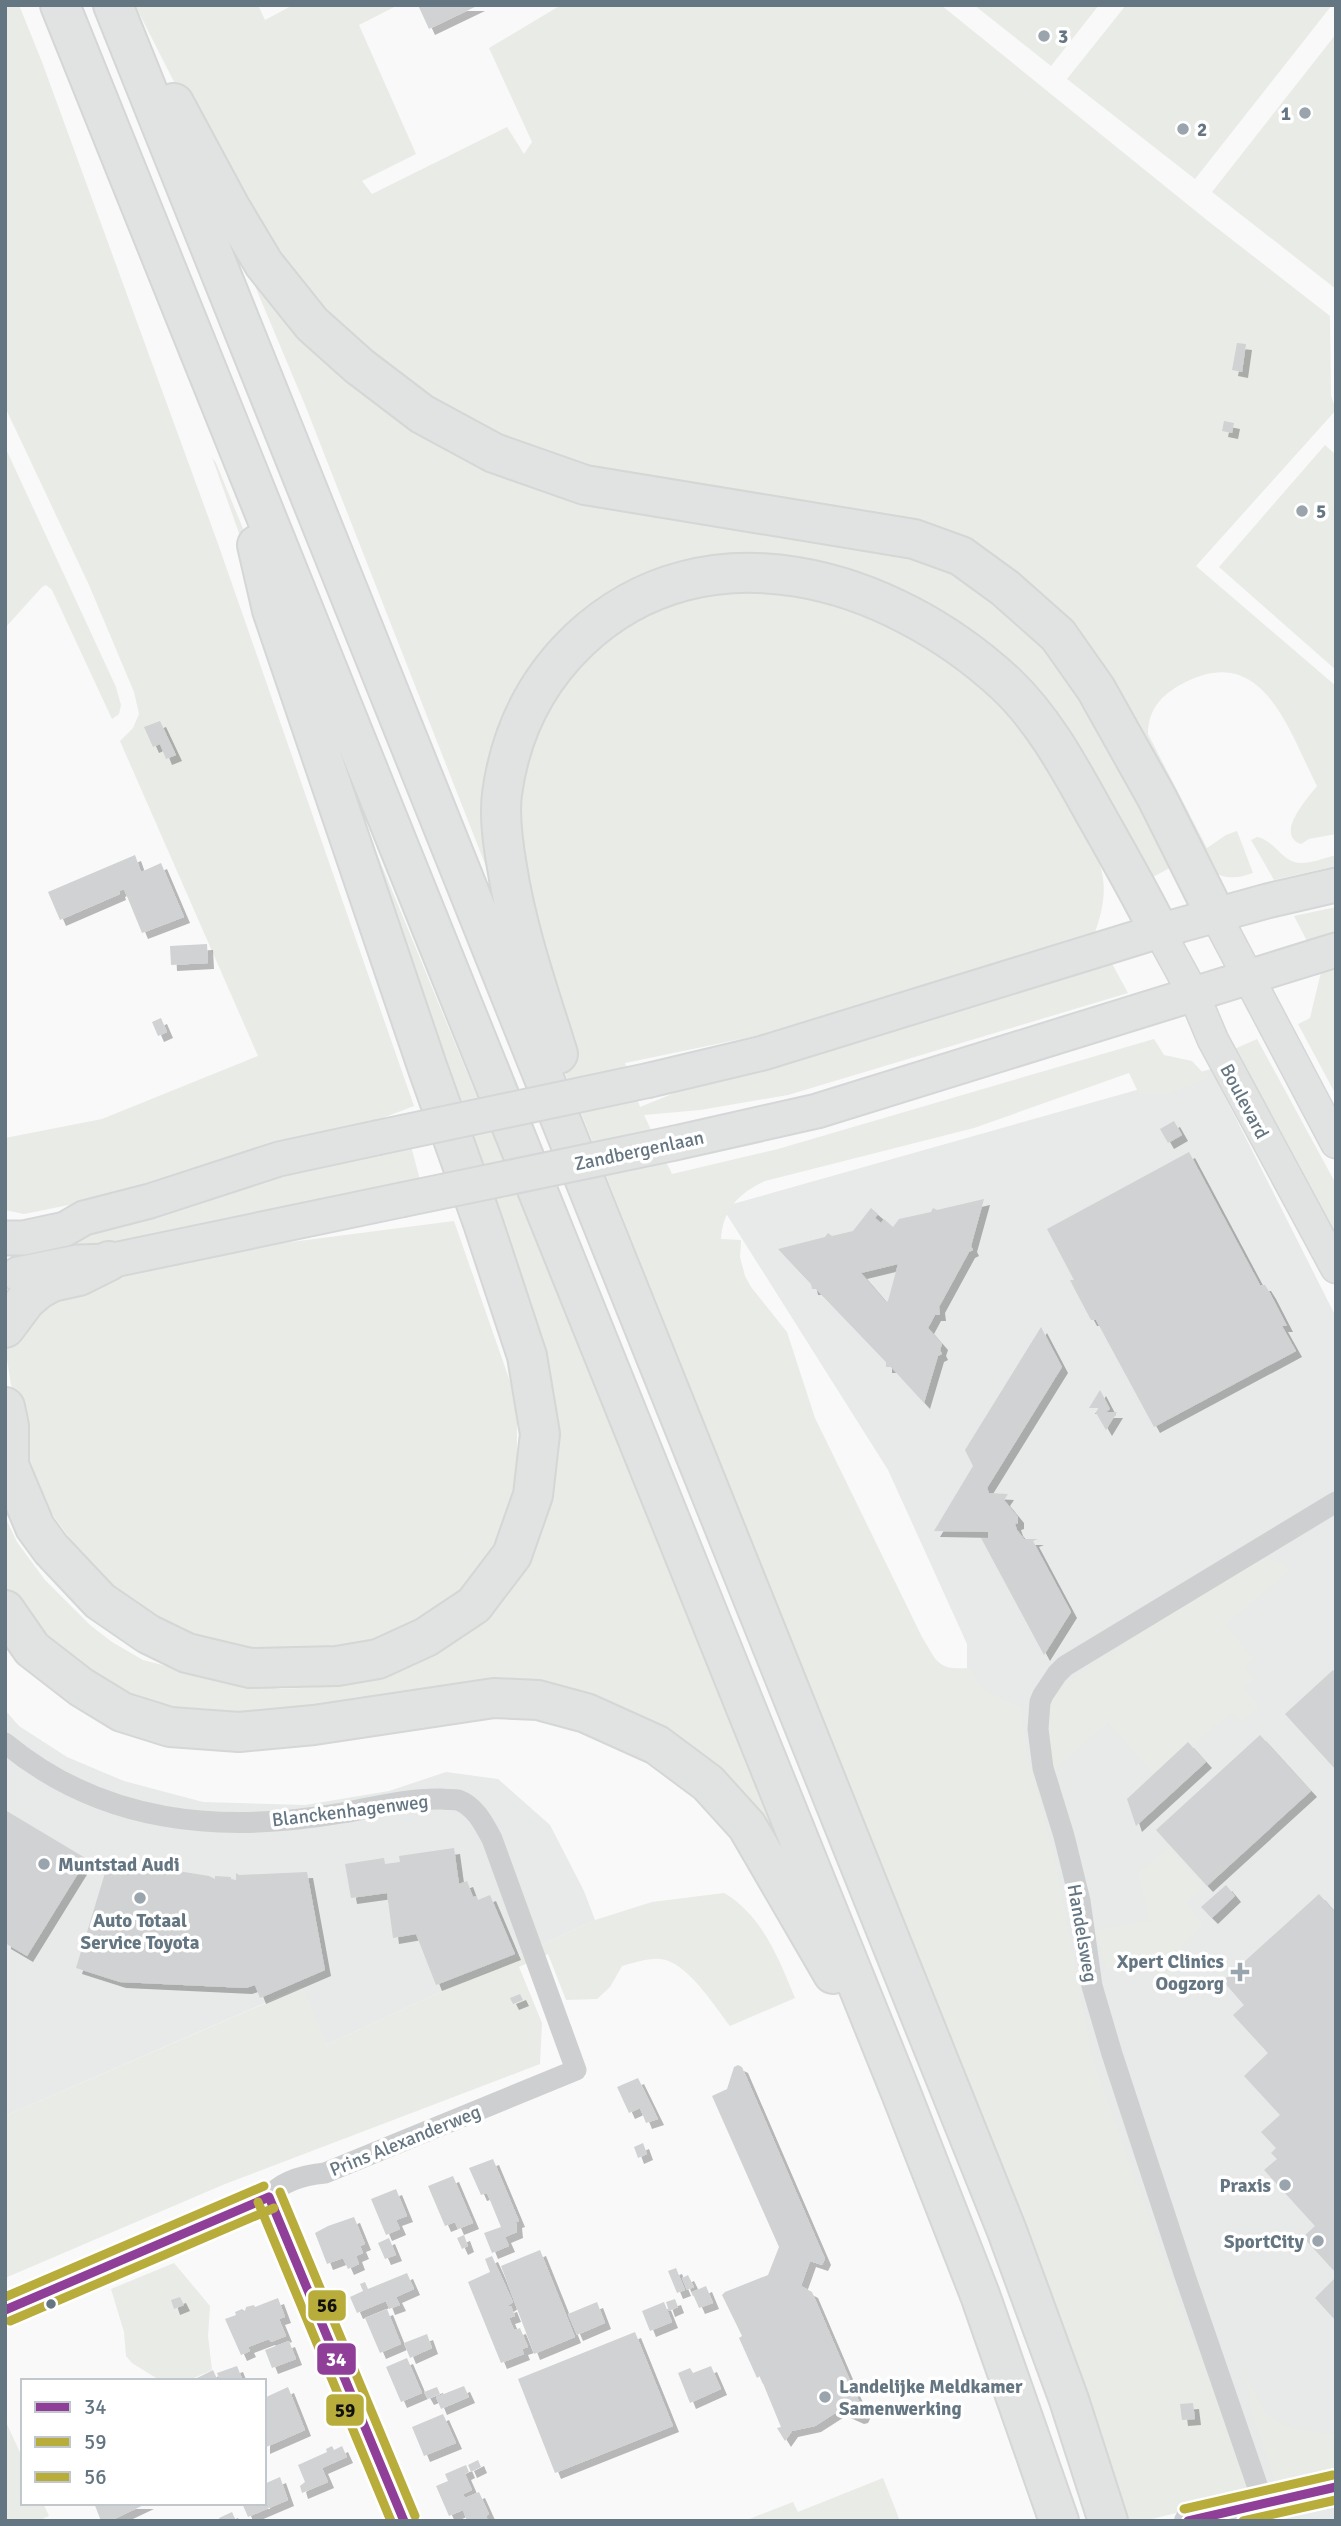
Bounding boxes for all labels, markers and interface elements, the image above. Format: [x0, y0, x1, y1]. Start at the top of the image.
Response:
place label: 3 [1058, 25, 1068, 49]
marker: 3 [1036, 28, 1052, 44]
place label: 1 [1281, 102, 1291, 126]
marker: 1 [1297, 105, 1313, 121]
place label: 2 [1197, 118, 1207, 142]
marker: 2 [1175, 121, 1191, 137]
place label: 5 [1316, 500, 1326, 524]
marker: 5 [1294, 503, 1310, 519]
street label: Boulevard [1214, 1060, 1274, 1143]
street label: Zandbergenlaan [572, 1126, 706, 1176]
street label: Blanckenhagenweg [270, 1789, 430, 1833]
place label: Muntstad Audi [58, 1853, 180, 1877]
marker: Muntstad Audi [36, 1856, 52, 1872]
street label: Handelsweg [1062, 1882, 1102, 1984]
marker: Auto Totaal Service Toyota [132, 1890, 148, 1906]
place label: Auto Totaal Service Toyota [81, 1909, 200, 1955]
place label: Xpert Clinics Oogzorg [1117, 1950, 1224, 1996]
marker: Xpert Clinics Oogzorg [1230, 1962, 1250, 1982]
street label: Prins Alexanderweg [326, 2100, 484, 2182]
place label: Praxis [1220, 2174, 1271, 2198]
marker: Praxis [1277, 2177, 1293, 2193]
place label: SportCity [1224, 2230, 1305, 2254]
marker: SportCity [1310, 2233, 1326, 2249]
line badge: 56 [307, 2289, 347, 2322]
text: 56 [317, 2294, 337, 2318]
unlabelled marker [44, 2297, 58, 2311]
line badge: 34 [316, 2342, 357, 2376]
text: 34 [326, 2348, 346, 2372]
place label: Landelijke Meldkamer Samenwerking [839, 2375, 1023, 2421]
legend [21, 2379, 266, 2505]
marker: Landelijke Meldkamer Samenwerking [817, 2389, 833, 2405]
line badge: 59 [325, 2393, 365, 2427]
text: 34 [84, 2394, 107, 2420]
text: 59 [335, 2399, 355, 2423]
text: 59 [84, 2429, 107, 2455]
text: 56 [84, 2464, 107, 2490]

